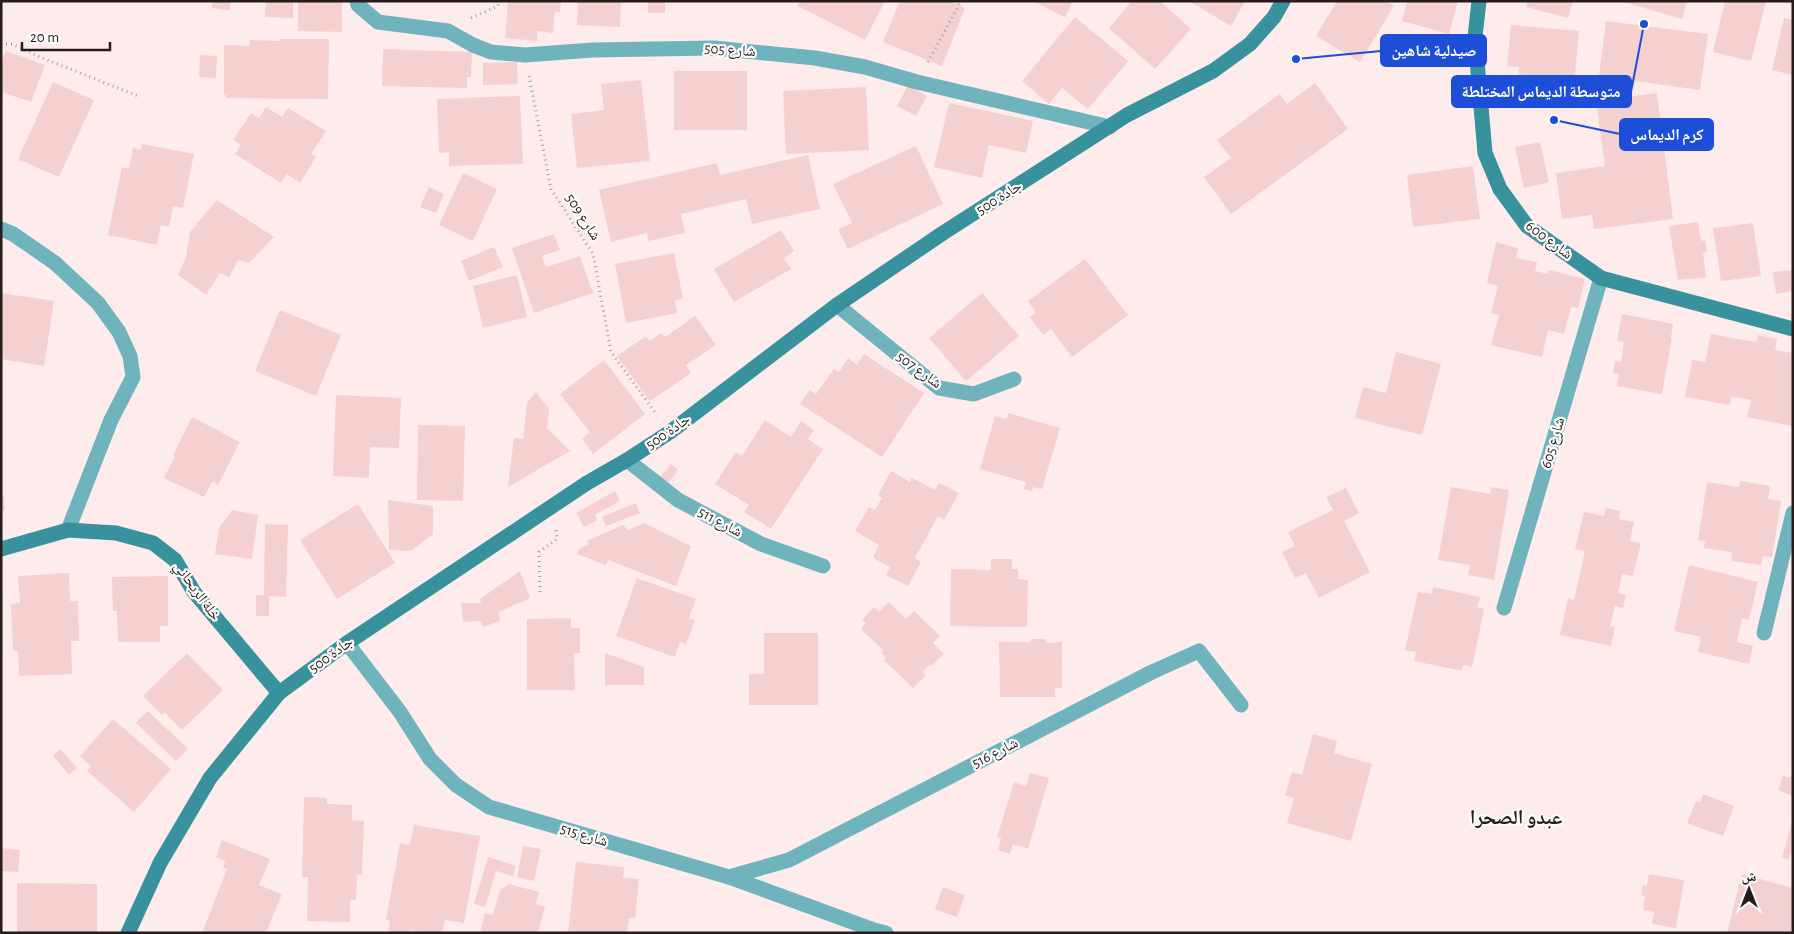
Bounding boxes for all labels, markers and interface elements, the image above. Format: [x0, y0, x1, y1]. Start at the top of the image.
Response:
scale bar [22, 20, 110, 52]
text: 20 m [30, 30, 59, 45]
callout: صيدلية شاهين [1381, 35, 1486, 66]
street label: شارع 505 [704, 41, 756, 61]
text: صيدلية شاهين [1392, 43, 1476, 60]
callout: متوسطة الديماس المختلطة [1452, 76, 1631, 107]
text: متوسطة الديماس المختلطة [1462, 84, 1620, 101]
callout: كرم الديماس [1620, 119, 1713, 150]
text: كرم الديماس [1630, 127, 1704, 146]
street label: جادة 500 [974, 178, 1025, 218]
street label: شارع 509 [561, 191, 604, 244]
street label: شارع 600 [1522, 218, 1575, 264]
street label: شارع 507 [893, 349, 944, 393]
street label: جادة 500 [643, 411, 693, 453]
street label: شارع 605 [1539, 416, 1569, 471]
street label: شارع 511 [695, 504, 745, 542]
street label: خلة الريحاني [168, 559, 224, 626]
street label: جادة 500 [306, 634, 356, 676]
street label: شارع 516 [970, 735, 1021, 773]
district label: عبدو الصحرا [1470, 808, 1562, 829]
street label: شارع 515 [558, 821, 610, 851]
north arrow [1724, 864, 1774, 914]
text: ش [1742, 870, 1757, 885]

